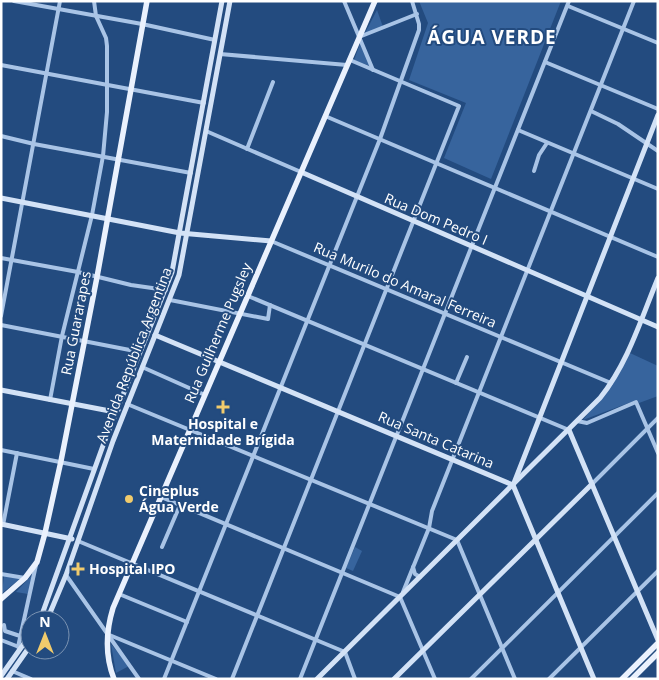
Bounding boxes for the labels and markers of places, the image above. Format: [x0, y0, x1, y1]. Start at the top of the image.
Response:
marker: Hospital e Maternidade Brígida [216, 400, 230, 414]
place label: Hospital e Maternidade Brígida [151, 414, 295, 449]
place label: Cineplus Água Verde [139, 481, 219, 516]
marker: Cineplus Água Verde [123, 493, 135, 505]
place label: Hospital IPO [89, 559, 175, 578]
marker: Hospital IPO [71, 562, 85, 576]

